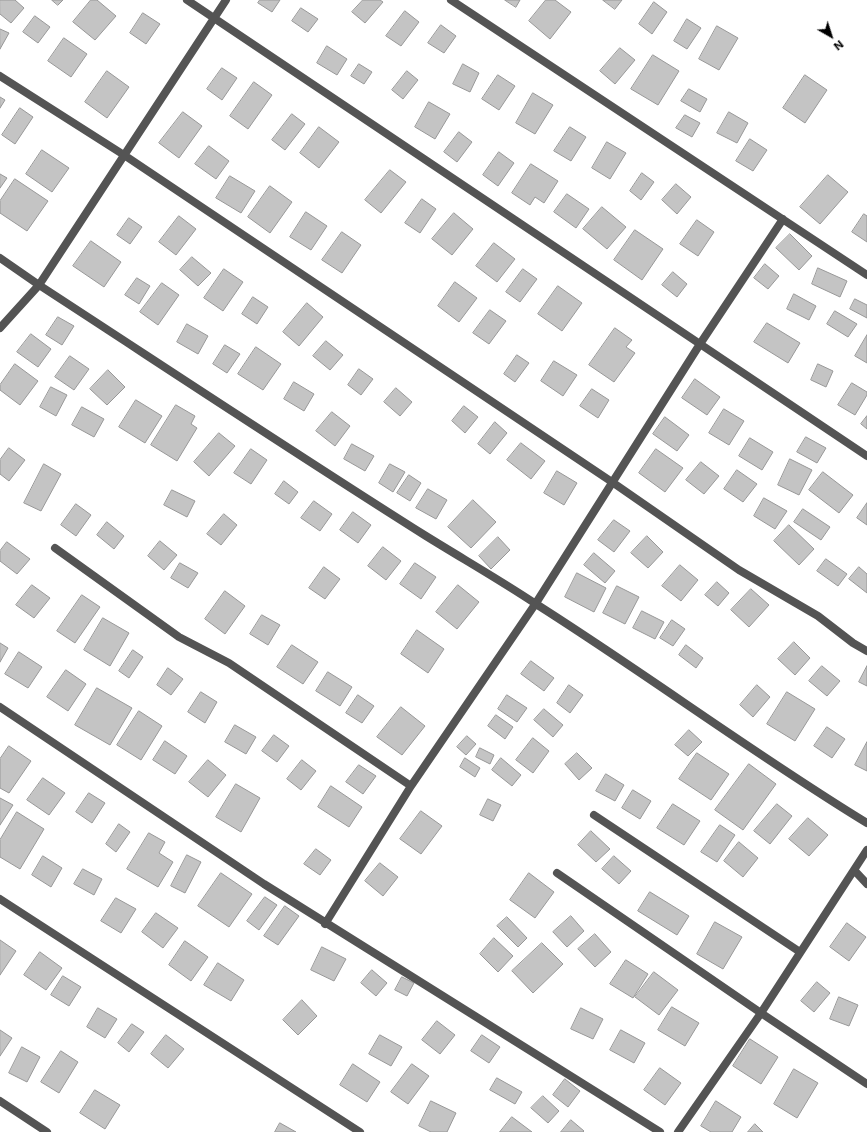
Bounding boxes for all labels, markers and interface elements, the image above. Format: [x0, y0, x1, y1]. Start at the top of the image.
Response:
north arrow [811, 16, 851, 56]
text: N [831, 37, 846, 53]

